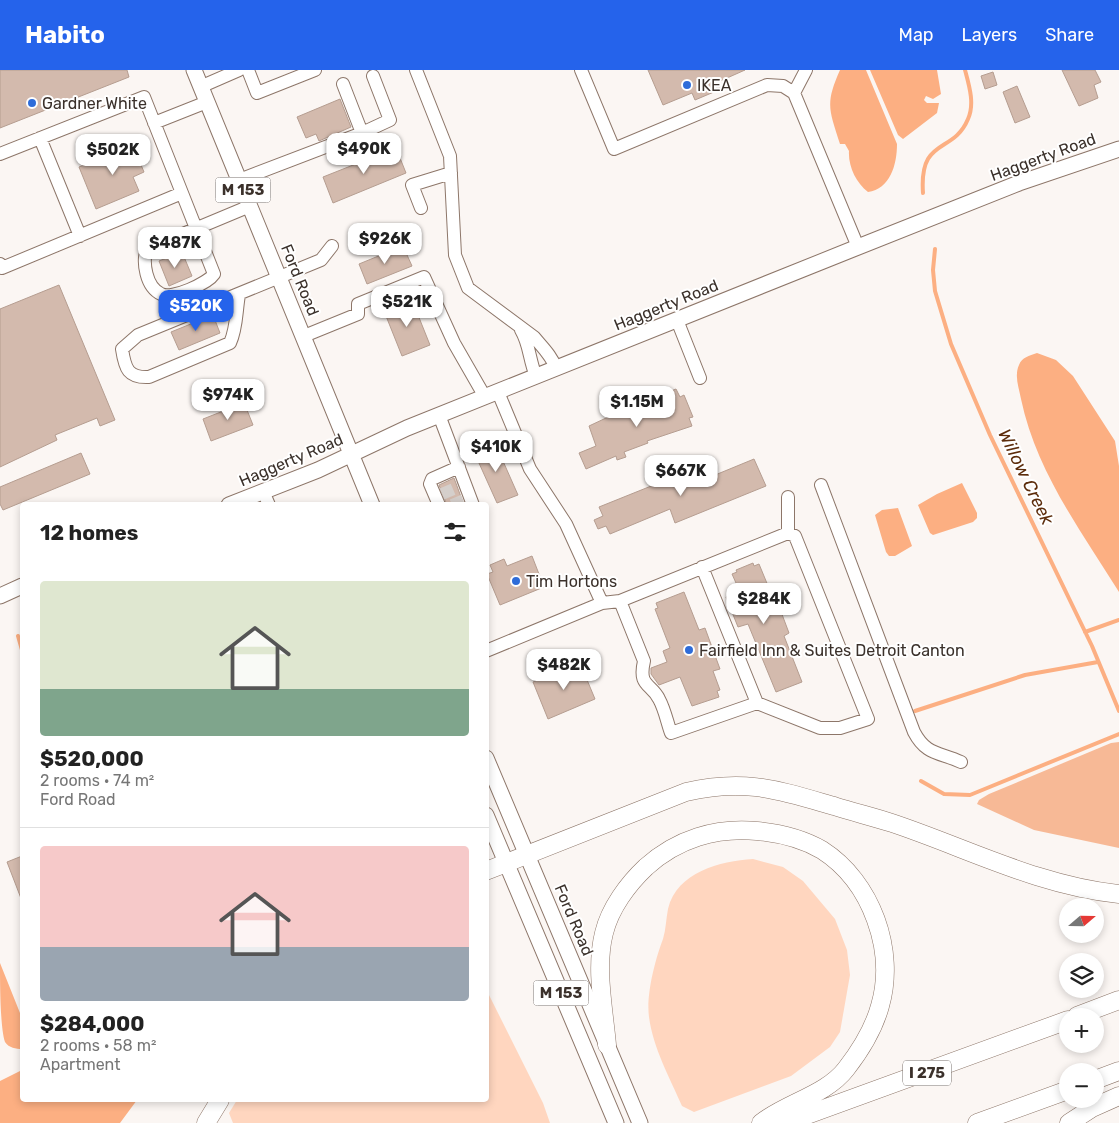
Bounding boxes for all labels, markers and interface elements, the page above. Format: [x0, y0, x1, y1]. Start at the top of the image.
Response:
text: Habito [25, 21, 105, 49]
text: Map [899, 24, 934, 46]
text: Layers [962, 24, 1017, 46]
text: Share [1045, 24, 1094, 46]
place label: IKEA [697, 76, 732, 95]
marker: IKEA [681, 79, 693, 91]
place label: Gardner White [42, 94, 147, 113]
marker: Gardner White [26, 97, 38, 109]
street label: Haggerty Road [988, 129, 1098, 185]
pin: $490K [329, 132, 399, 175]
pin: $502K [78, 134, 148, 176]
text: $490K [337, 139, 391, 158]
text: $502K [87, 140, 139, 159]
road number: M 153 [216, 178, 270, 202]
pin: $926K [350, 222, 420, 265]
pin: $487K [140, 226, 210, 269]
text: $926K [359, 229, 411, 248]
text: $487K [149, 233, 201, 252]
street label: Ford Road [277, 241, 323, 319]
street label: Haggerty Road [611, 275, 721, 335]
pin: $521K [372, 286, 442, 328]
pin: $520K [161, 290, 231, 332]
text: $521K [382, 292, 432, 311]
text: $520K [170, 296, 222, 315]
pin: $974K [193, 378, 263, 421]
text: $974K [202, 385, 254, 404]
pin: $1.15M [596, 386, 678, 428]
text: $1.15M [610, 392, 664, 411]
water label: Willow Creek [993, 425, 1059, 529]
street label: Haggerty Road [236, 430, 346, 490]
pin: $410K [461, 430, 531, 473]
text: $410K [471, 437, 521, 456]
pin: $667K [646, 454, 716, 497]
text: $667K [656, 461, 706, 480]
icon: filters [441, 518, 469, 546]
text: 12 homes [40, 520, 138, 545]
place label: Tim Hortons [526, 572, 617, 591]
marker: Tim Hortons [510, 575, 522, 587]
pin: $284K [729, 582, 799, 625]
text: $284K [737, 589, 791, 608]
icon: home [210, 613, 300, 703]
place label: Fairfield Inn & Suites Detroit Canton [699, 641, 965, 660]
marker: Fairfield Inn & Suites Detroit Canton [683, 644, 695, 656]
pin: $482K [529, 648, 599, 691]
text: $482K [537, 655, 591, 674]
text: $520,000 [40, 746, 144, 771]
text: 2 rooms · 74 m² [40, 771, 154, 790]
text: Ford Road [40, 790, 116, 809]
icon: home [210, 879, 300, 969]
street label: Ford Road [550, 881, 598, 959]
north arrow [1059, 898, 1104, 942]
map controls [1059, 898, 1104, 1108]
button: layers [1059, 953, 1104, 998]
road number: M 153 [534, 980, 588, 1006]
button: + [1059, 1008, 1104, 1053]
text: $284,000 [40, 1011, 145, 1036]
text: 2 rooms · 58 m² [40, 1036, 156, 1055]
text: Apartment [40, 1055, 120, 1074]
road number: I 275 [903, 1060, 951, 1086]
button: − [1059, 1063, 1104, 1108]

